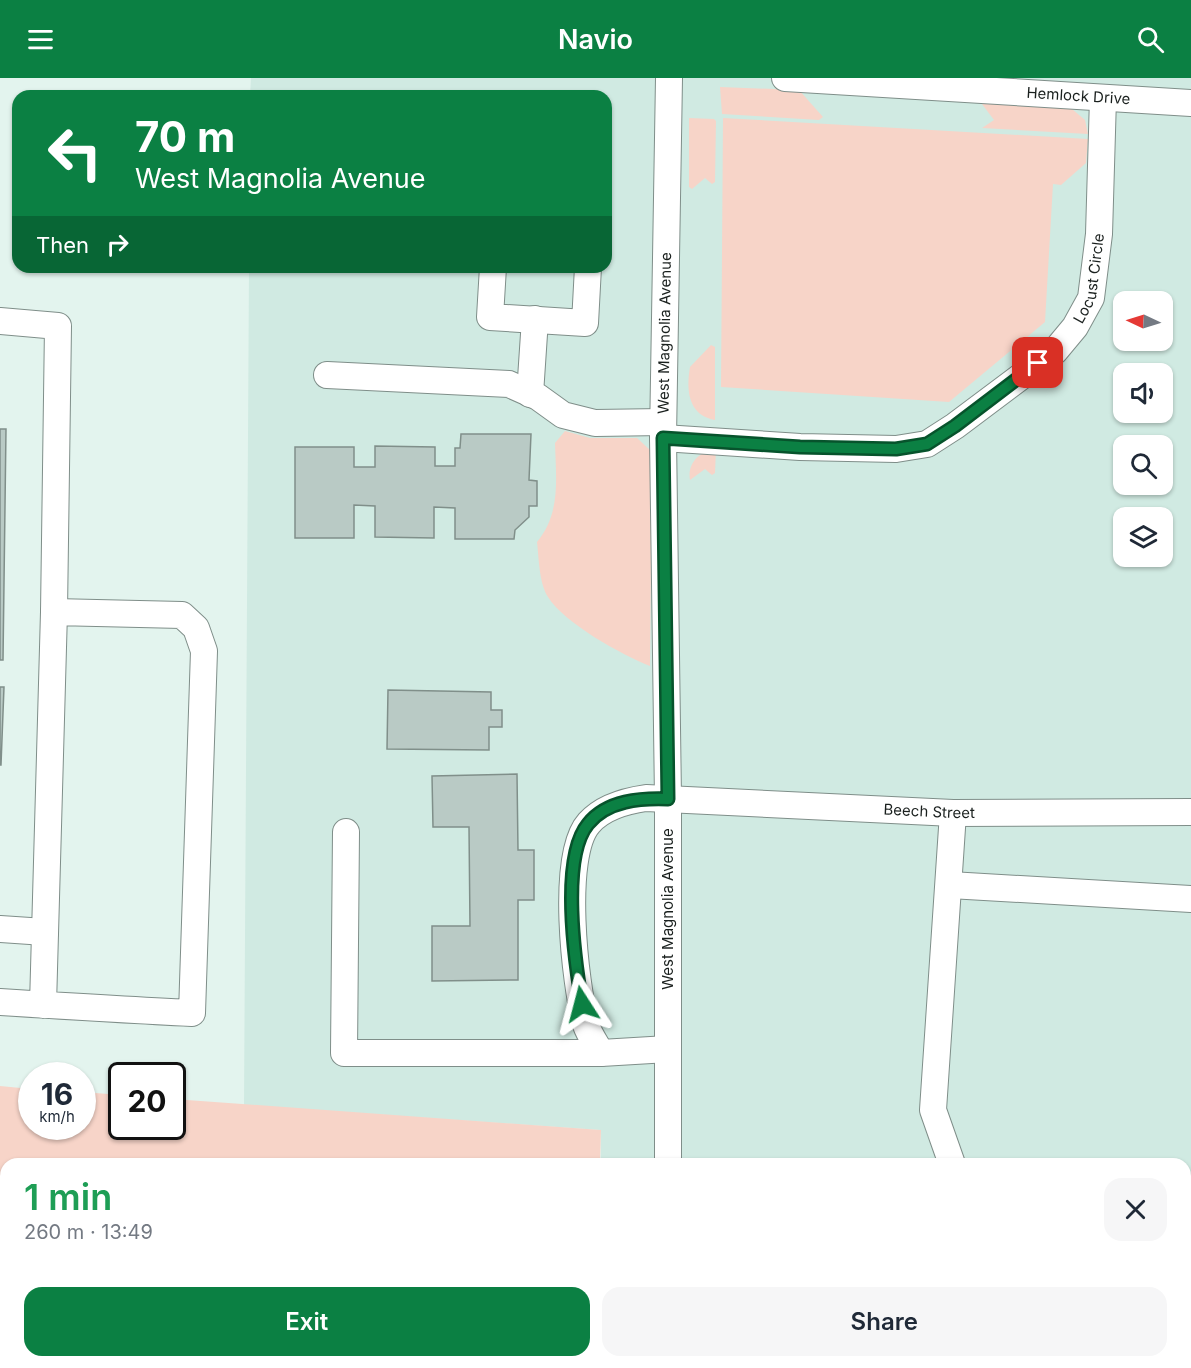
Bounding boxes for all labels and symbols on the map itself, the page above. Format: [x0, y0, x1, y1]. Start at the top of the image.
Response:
street label: Hemlock Drive [1026, 83, 1131, 108]
street label: Locust Circle [1069, 232, 1108, 327]
street label: West Magnolia Avenue [653, 252, 675, 414]
north arrow [1113, 291, 1173, 351]
pin [1012, 337, 1063, 388]
street label: Beech Street [883, 800, 975, 822]
street label: West Magnolia Avenue [658, 828, 677, 990]
position arrow [550, 972, 614, 1036]
speed limit sign: 20 [108, 1062, 186, 1140]

